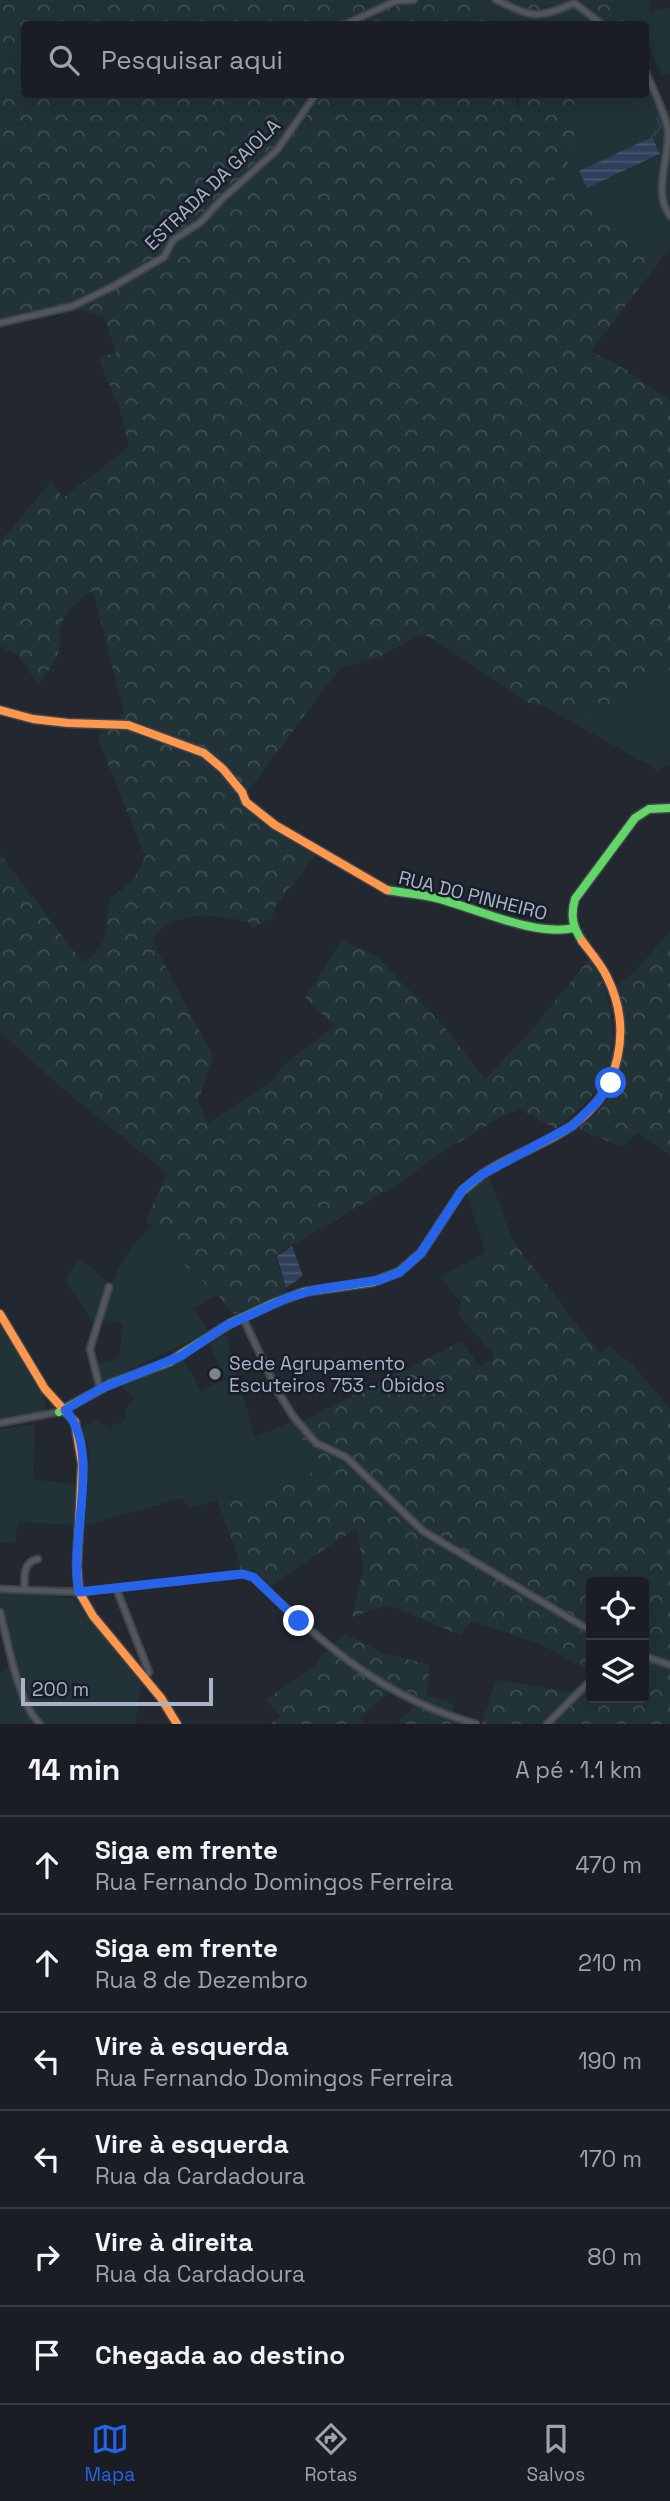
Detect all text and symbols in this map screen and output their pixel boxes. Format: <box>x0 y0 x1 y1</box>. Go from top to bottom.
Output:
search box <box>21 21 649 98</box>
icon: search <box>45 41 83 79</box>
text: Pesquisar aqui <box>101 43 283 77</box>
street label: ESTRADA DA GAIOLA <box>139 113 285 256</box>
street label: RUA DO PINHEIRO <box>396 865 550 926</box>
route start <box>595 1067 626 1098</box>
place label: Sede Agrupamento Escuteiros 753 - Óbidos <box>229 1351 445 1398</box>
marker: Sede Agrupamento Escuteiros 753 - Óbidos <box>207 1366 223 1382</box>
map controls <box>586 1577 649 1703</box>
button: locate <box>586 1577 649 1640</box>
route end <box>283 1605 314 1636</box>
button: layers <box>586 1640 649 1703</box>
scale bar <box>21 1675 214 1707</box>
text: 200 m <box>32 1677 89 1702</box>
text: 14 min <box>28 1750 120 1789</box>
text: A pé · 1.1 km <box>515 1755 642 1785</box>
text: Siga em frente <box>95 1833 278 1867</box>
icon: ahead <box>28 1846 66 1884</box>
text: 470 m <box>575 1850 642 1880</box>
text: Rua Fernando Domingos Ferreira <box>95 1867 453 1897</box>
text: Siga em frente <box>95 1931 278 1965</box>
icon: ahead <box>28 1944 66 1982</box>
text: 210 m <box>578 1948 642 1978</box>
text: Rua 8 de Dezembro <box>95 1965 308 1995</box>
text: Vire à esquerda <box>95 2029 289 2063</box>
icon: left <box>28 2042 66 2080</box>
text: 190 m <box>578 2046 642 2076</box>
text: Rua Fernando Domingos Ferreira <box>95 2063 453 2093</box>
text: Vire à esquerda <box>95 2127 289 2161</box>
icon: left <box>28 2140 66 2178</box>
text: 170 m <box>579 2144 642 2174</box>
text: Rua da Cardadoura <box>95 2161 305 2191</box>
text: Vire à direita <box>95 2225 253 2259</box>
icon: right <box>28 2238 66 2276</box>
text: 80 m <box>587 2242 642 2272</box>
text: Rua da Cardadoura <box>95 2259 305 2289</box>
icon: arrive <box>28 2336 66 2374</box>
text: Chegada ao destino <box>95 2338 345 2372</box>
tab: Mapa <box>85 2420 135 2487</box>
tab: Rotas <box>304 2420 357 2487</box>
tab: Salvos <box>527 2420 585 2487</box>

